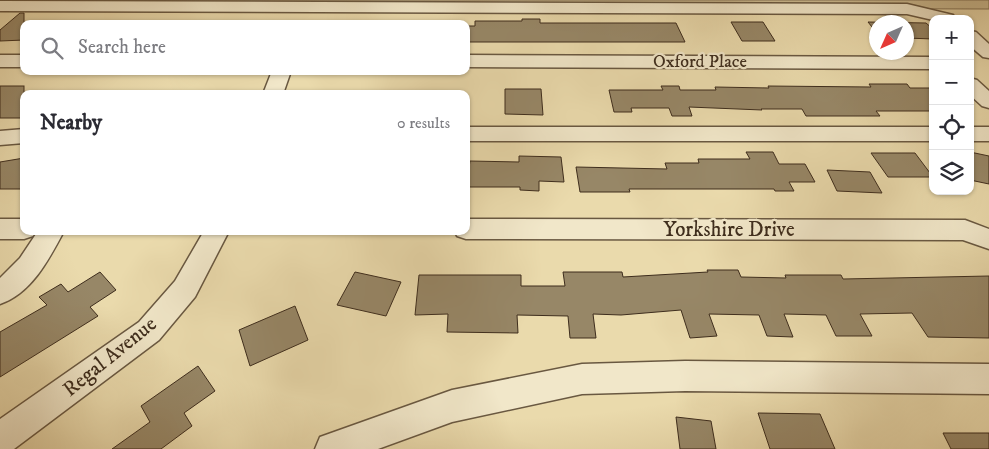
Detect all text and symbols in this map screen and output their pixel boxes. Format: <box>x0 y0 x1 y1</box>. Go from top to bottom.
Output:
north arrow <box>869 15 914 60</box>
map controls <box>929 15 974 195</box>
button: + <box>929 15 974 60</box>
search box <box>20 20 470 75</box>
icon: search <box>38 34 66 62</box>
text: Search here <box>78 36 166 59</box>
street label: Oxford Place <box>653 51 747 73</box>
button: − <box>929 60 974 105</box>
button: locate <box>929 105 974 150</box>
text: Nearby <box>40 110 102 136</box>
text: 0 results <box>397 113 450 133</box>
button: layers <box>929 150 974 195</box>
street label: Yorkshire Drive <box>663 217 795 243</box>
street label: Regal Avenue <box>58 311 162 403</box>

